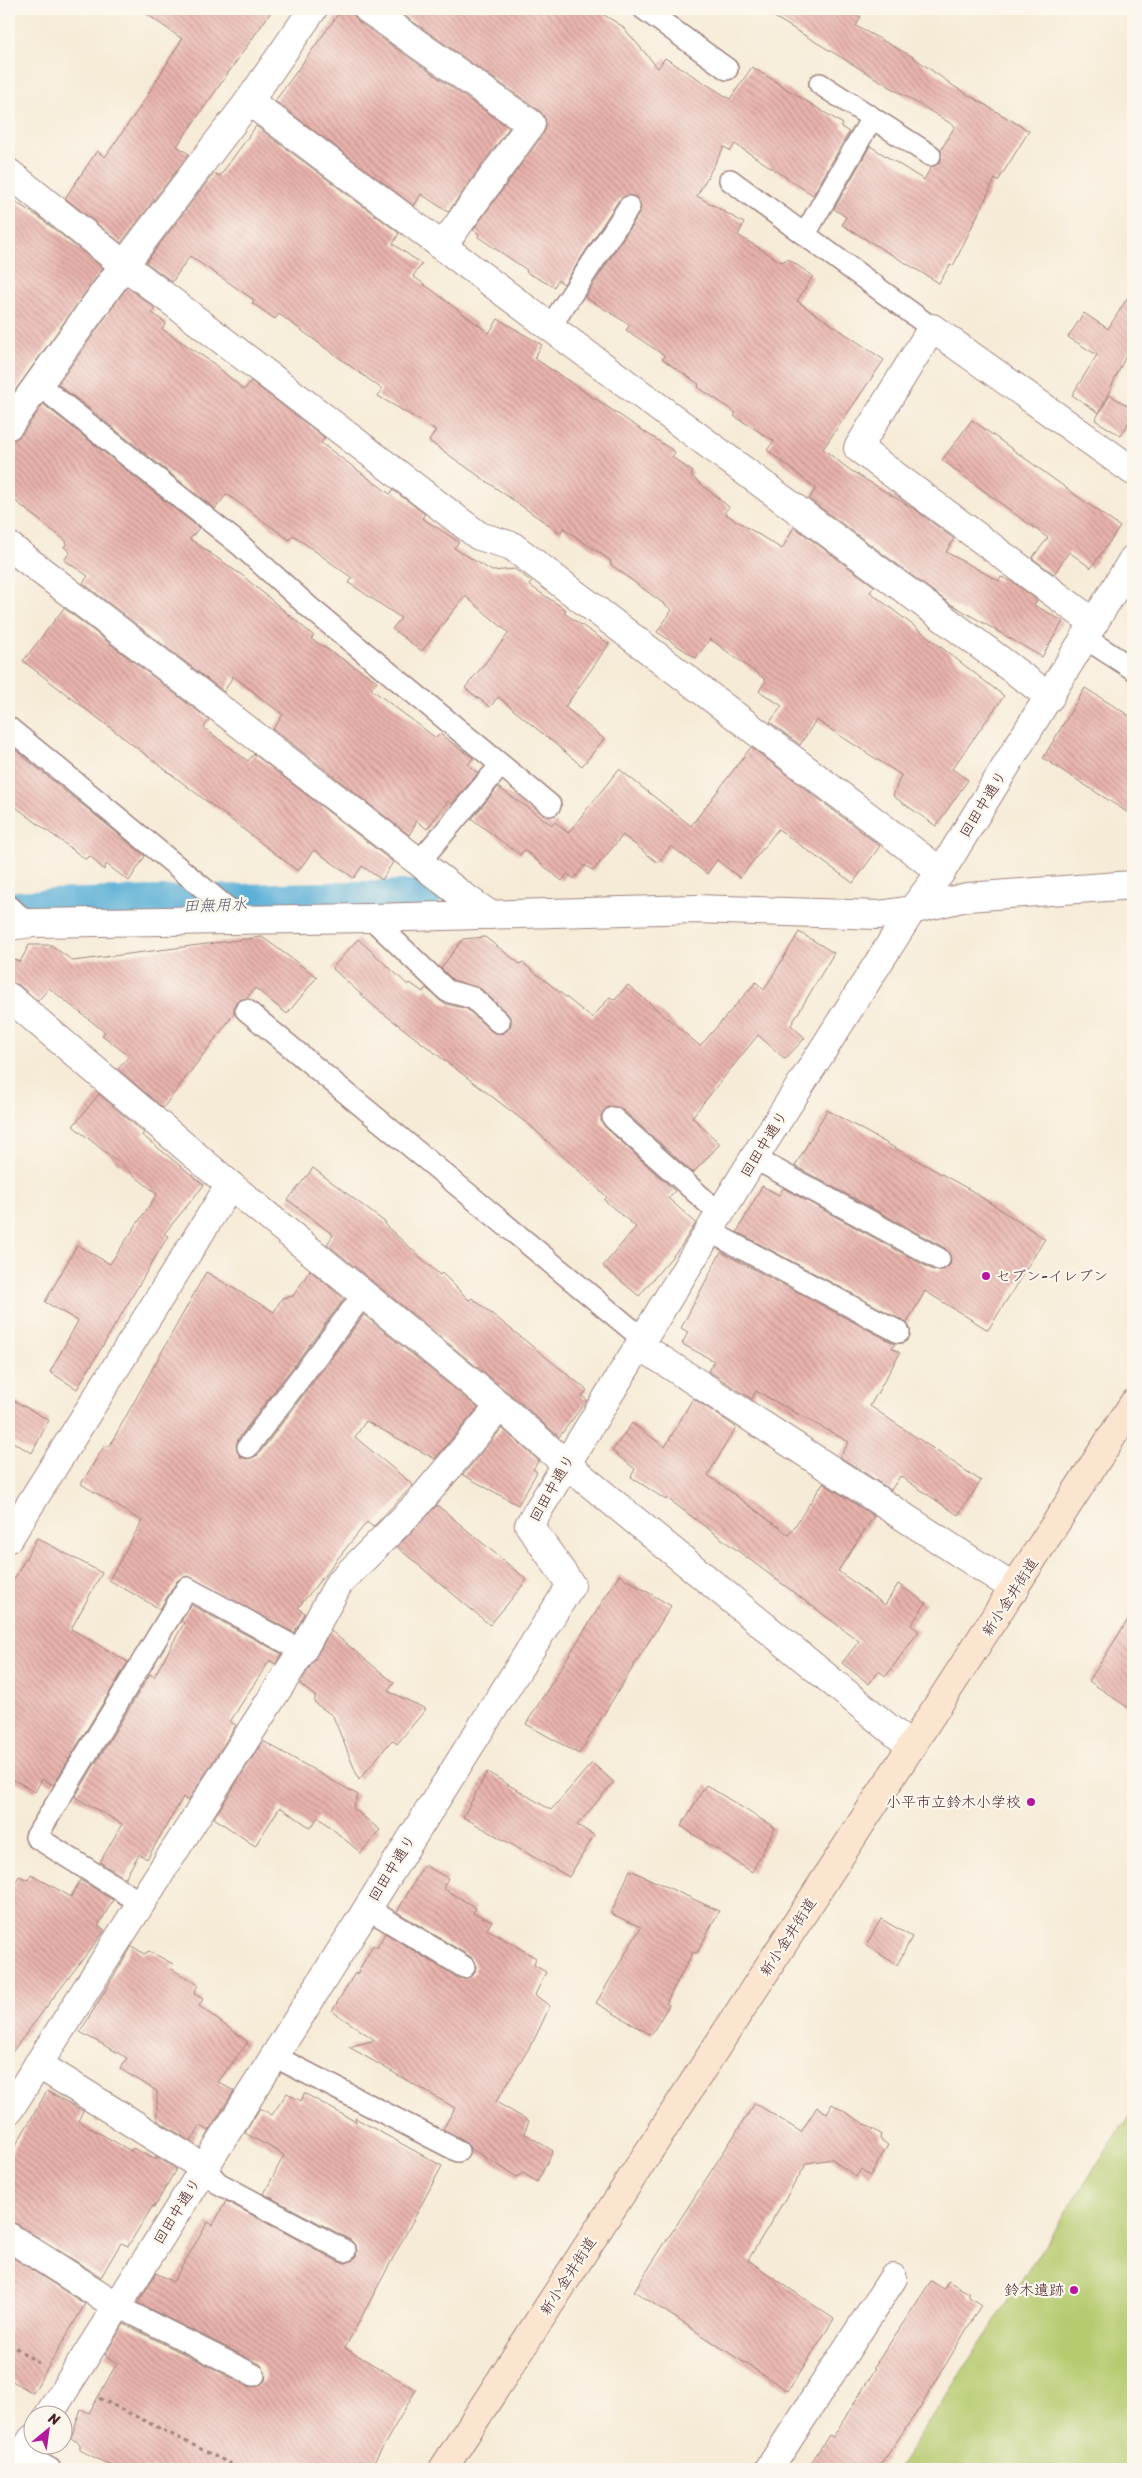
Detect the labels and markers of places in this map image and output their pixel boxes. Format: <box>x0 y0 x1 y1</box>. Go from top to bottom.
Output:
place label: セブン-イレブン <box>996 1263 1108 1289</box>
marker: セブン-イレブン <box>980 1270 992 1282</box>
place label: 小平市立鈴木小学校 <box>886 1789 1021 1815</box>
marker: 小平市立鈴木小学校 <box>1025 1796 1037 1808</box>
place label: 鈴木遺跡 <box>1004 2277 1064 2303</box>
marker: 鈴木遺跡 <box>1068 2284 1080 2296</box>

